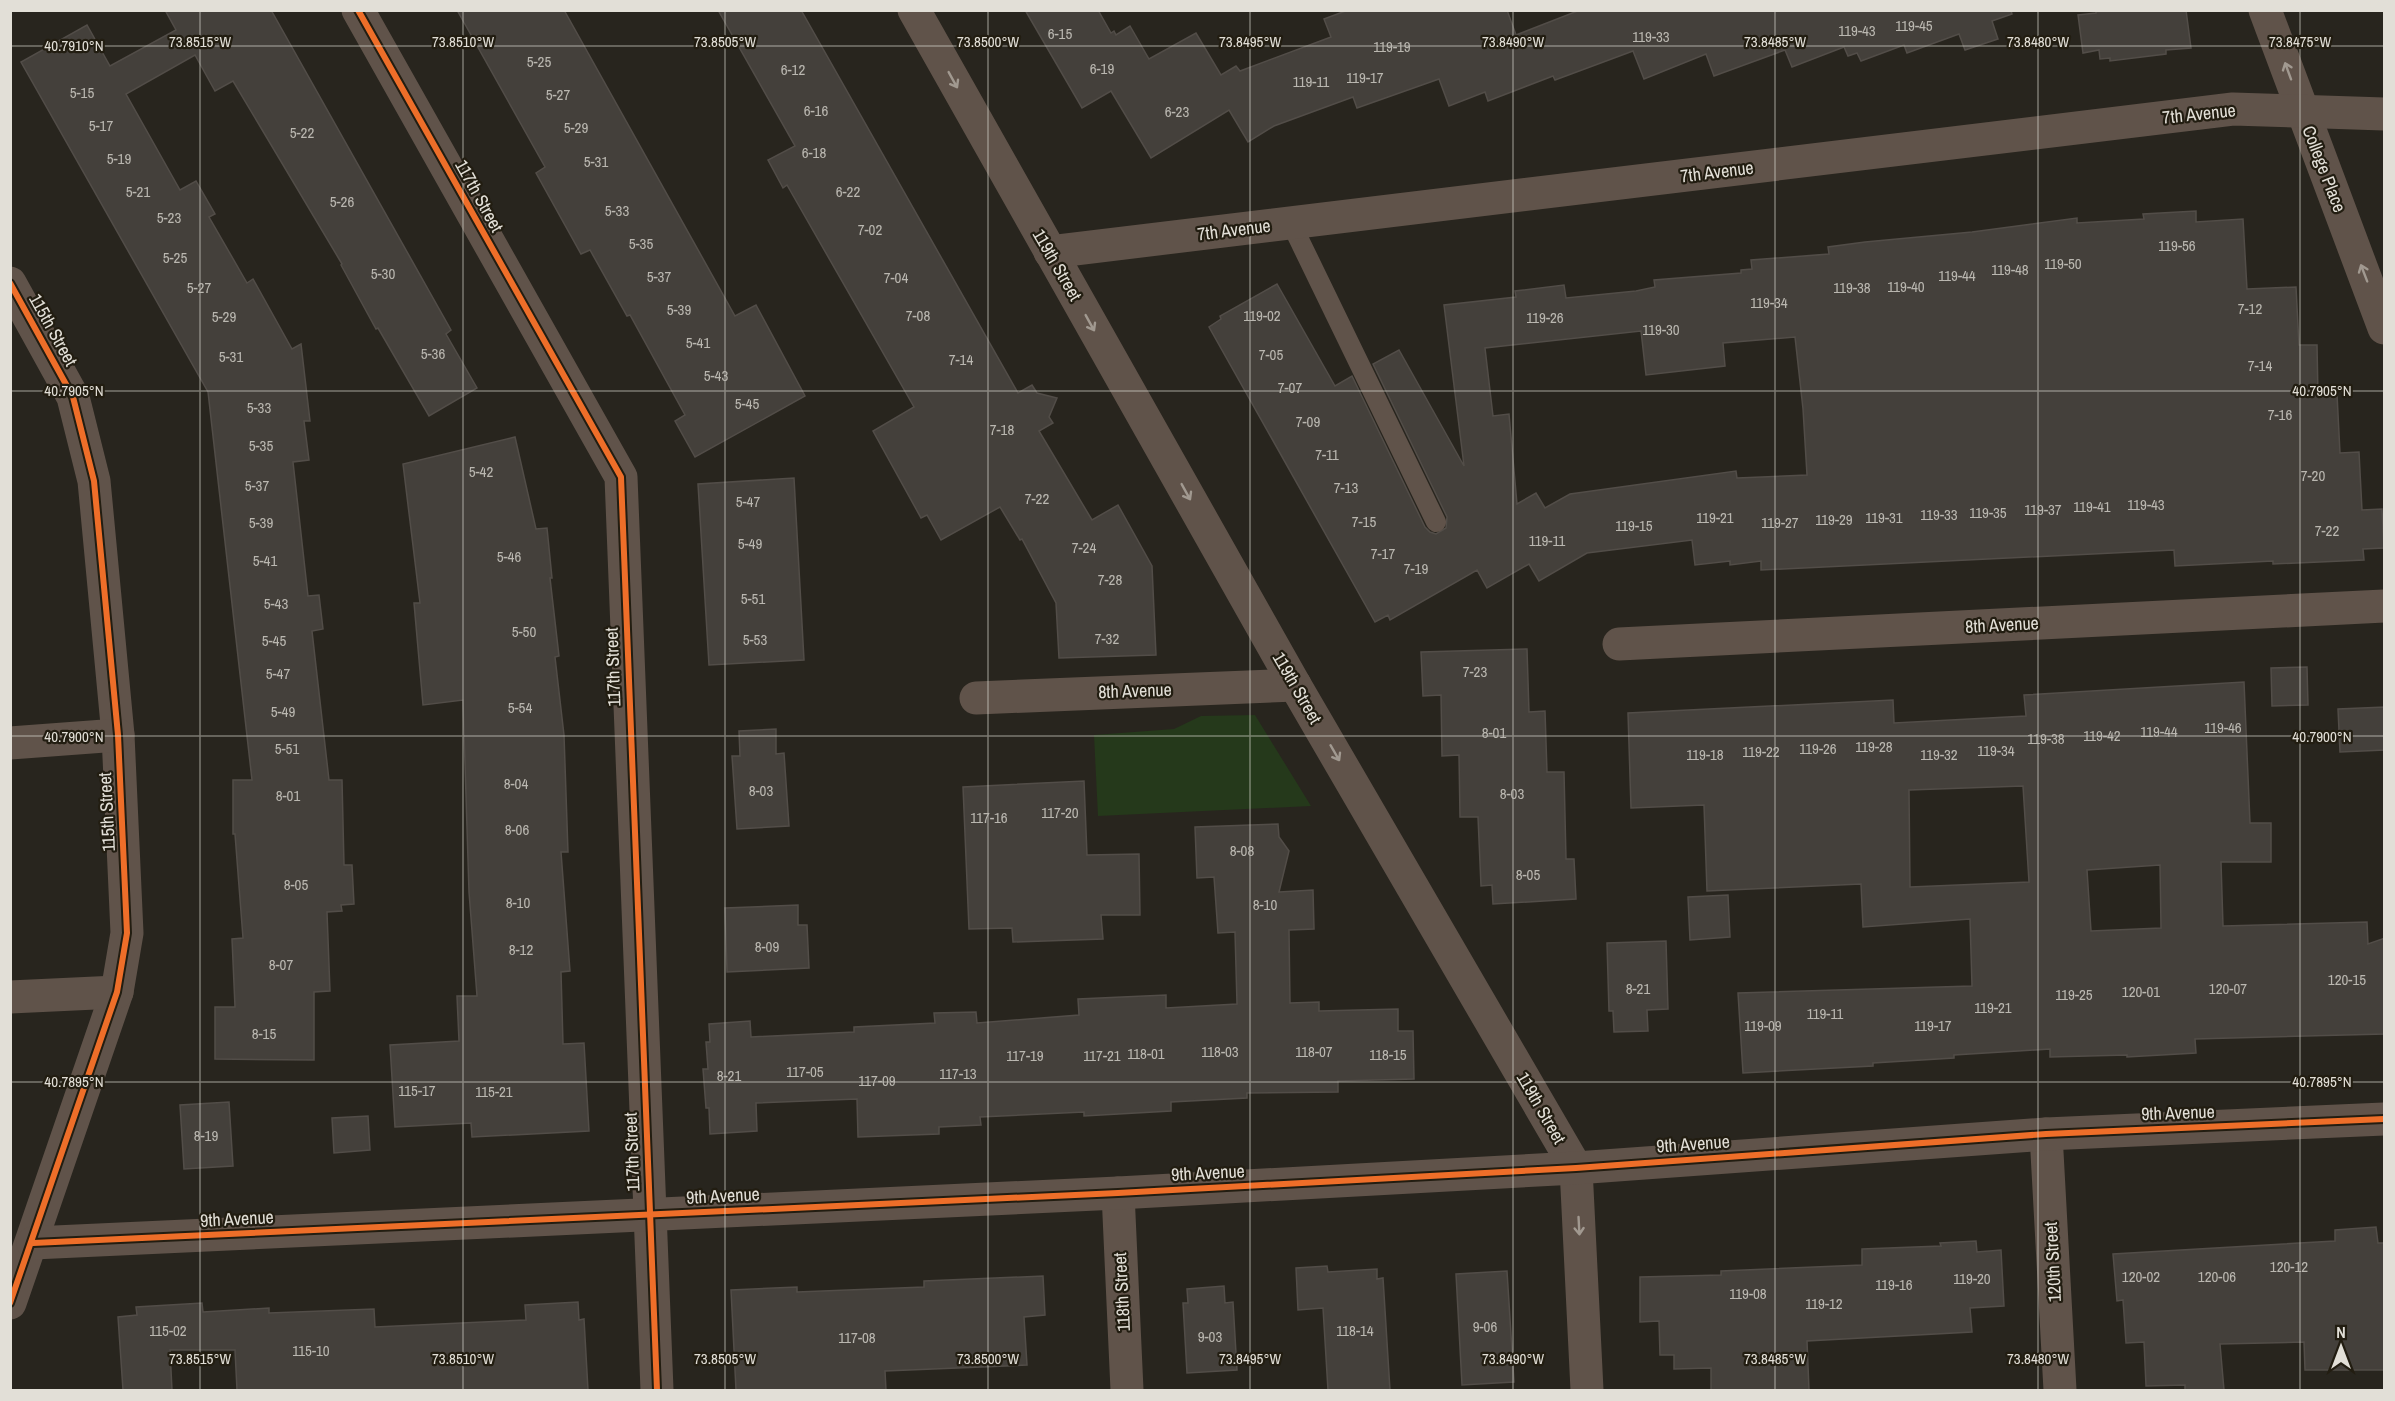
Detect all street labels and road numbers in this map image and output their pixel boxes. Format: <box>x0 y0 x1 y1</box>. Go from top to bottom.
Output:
street label: 7th Avenue <box>2161 97 2237 130</box>
street label: College Place <box>2296 122 2352 216</box>
street label: 117th Street <box>449 155 510 237</box>
street label: 7th Avenue <box>1679 155 1755 188</box>
street label: 7th Avenue <box>1196 213 1272 246</box>
street label: 119th Street <box>1027 224 1088 305</box>
street label: 115th Street <box>23 289 84 371</box>
street label: 8th Avenue <box>1965 610 2039 639</box>
street label: 117th Street <box>599 627 626 707</box>
street label: 119th Street <box>1267 647 1328 728</box>
street label: 8th Avenue <box>1098 677 1172 704</box>
street label: 115th Street <box>92 772 121 852</box>
street label: 119th Street <box>1511 1067 1572 1148</box>
street label: 9th Avenue <box>2141 1099 2215 1126</box>
street label: 117th Street <box>618 1112 645 1192</box>
street label: 9th Avenue <box>1655 1128 1731 1159</box>
street label: 9th Avenue <box>1171 1158 1245 1187</box>
street label: 9th Avenue <box>686 1181 760 1210</box>
street label: 9th Avenue <box>200 1204 274 1233</box>
street label: 120th Street <box>2038 1221 2067 1303</box>
street label: 118th Street <box>1107 1252 1136 1332</box>

